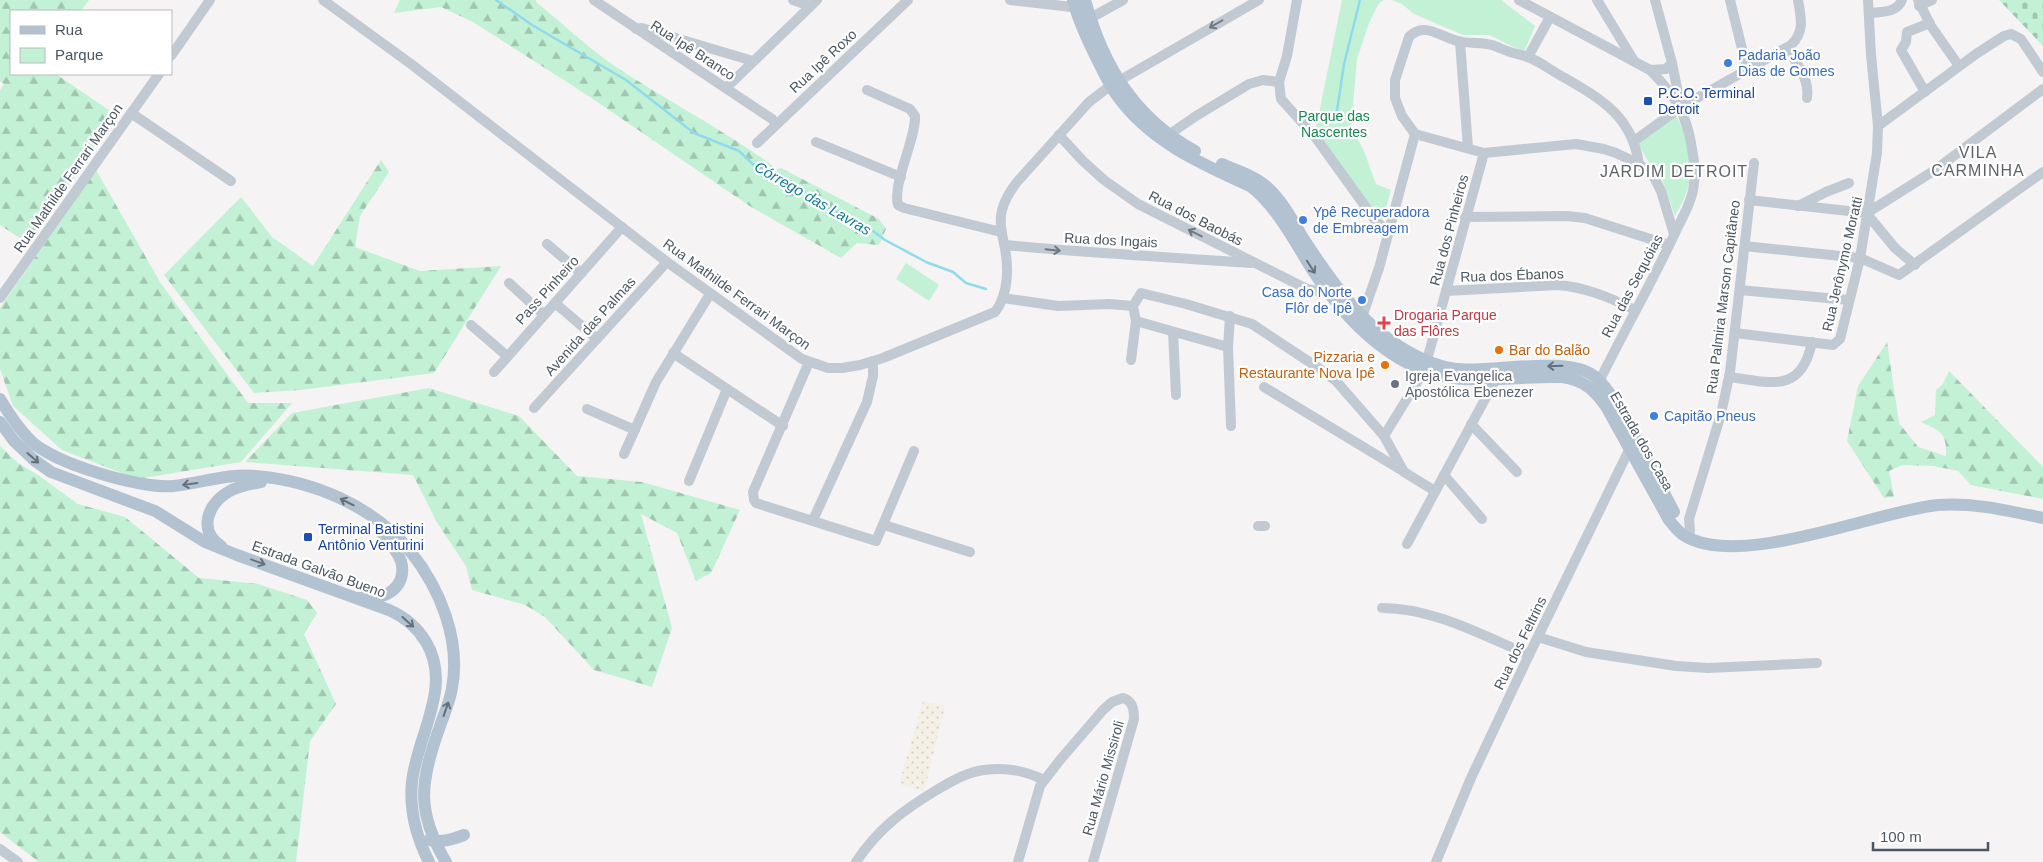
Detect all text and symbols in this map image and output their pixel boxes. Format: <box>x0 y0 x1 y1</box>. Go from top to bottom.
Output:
legend <box>10 10 172 75</box>
street label: Rua Ipê Branco <box>648 17 738 83</box>
one-way arrow <box>1210 20 1224 30</box>
text: Rua <box>55 21 83 38</box>
street label: Rua Ipê Roxo <box>786 26 860 96</box>
text: Parque <box>55 46 103 63</box>
place label: Padaria João Dias de Gomes <box>1738 47 1834 79</box>
marker: Padaria João Dias de Gomes <box>1722 57 1734 69</box>
place label: P.C.O. Terminal Detroit <box>1658 85 1755 117</box>
marker: P.C.O. Terminal Detroit <box>1642 95 1654 107</box>
street label: Rua Mathilde Ferrari Marçon <box>10 100 126 256</box>
park label: Parque das Nascentes <box>1298 108 1370 140</box>
district label: VILA CARMINHA <box>1931 144 2025 179</box>
water label: Córrego das Lavras <box>752 158 875 239</box>
district label: JARDIM DETROIT <box>1600 163 1748 180</box>
street label: Rua dos Pinheiros <box>1426 173 1472 287</box>
street label: Rua dos Baobás <box>1146 187 1246 249</box>
street label: Rua Jerônymo Moratti <box>1819 195 1865 333</box>
street label: Rua Palmira Marson Capitâneo <box>1703 199 1743 395</box>
place label: Ypê Recuperadora de Embreagem <box>1313 204 1430 236</box>
marker: Ypê Recuperadora de Embreagem <box>1297 214 1309 226</box>
one-way arrow <box>1188 228 1203 238</box>
street label: Rua dos Ingais <box>1064 230 1158 250</box>
street label: Rua das Sequóias <box>1598 232 1666 340</box>
street label: Rua Mathilde Ferrari Marçon <box>660 235 814 353</box>
one-way arrow <box>1045 245 1061 255</box>
street label: Pass Pinheiro <box>512 252 582 327</box>
one-way arrow <box>1306 259 1316 273</box>
street label: Rua dos Ébanos <box>1460 265 1564 285</box>
street label: Avenida das Palmas <box>541 273 639 379</box>
place label: Casa do Norte Flôr de Ipê <box>1262 284 1352 316</box>
marker: Casa do Norte Flôr de Ipê <box>1356 294 1368 306</box>
place label: Drogaria Parque das Flôres <box>1394 307 1497 339</box>
marker: Drogaria Parque das Flôres <box>1378 317 1390 329</box>
place label: Bar do Balão <box>1509 342 1590 358</box>
marker: Bar do Balão <box>1493 344 1505 356</box>
place label: Pizzaria e Restaurante Nova Ipê <box>1239 349 1375 381</box>
marker: Pizzaria e Restaurante Nova Ipê <box>1379 359 1391 371</box>
one-way arrow <box>1547 361 1564 371</box>
place label: Igreja Evangelica Apostólica Ebenezer <box>1405 368 1534 400</box>
marker: Igreja Evangelica Apostólica Ebenezer <box>1389 378 1401 390</box>
street label: Estrada dos Casa <box>1607 389 1677 493</box>
place label: Capitão Pneus <box>1664 408 1756 424</box>
marker: Capitão Pneus <box>1648 410 1660 422</box>
one-way arrow <box>26 453 39 464</box>
one-way arrow <box>182 479 198 489</box>
one-way arrow <box>340 497 355 506</box>
place label: Terminal Batistini Antônio Venturini <box>318 521 424 553</box>
marker: Terminal Batistini Antônio Venturini <box>302 531 314 543</box>
street label: Estrada Galvão Bueno <box>250 537 388 601</box>
one-way arrow <box>249 558 265 568</box>
street label: Rua dos Feltrins <box>1490 594 1550 692</box>
one-way arrow <box>402 616 414 628</box>
one-way arrow <box>442 702 451 717</box>
street label: Rua Mário Missiroli <box>1079 719 1127 837</box>
scale bar <box>1873 820 1988 852</box>
text: 100 m <box>1880 828 1922 845</box>

